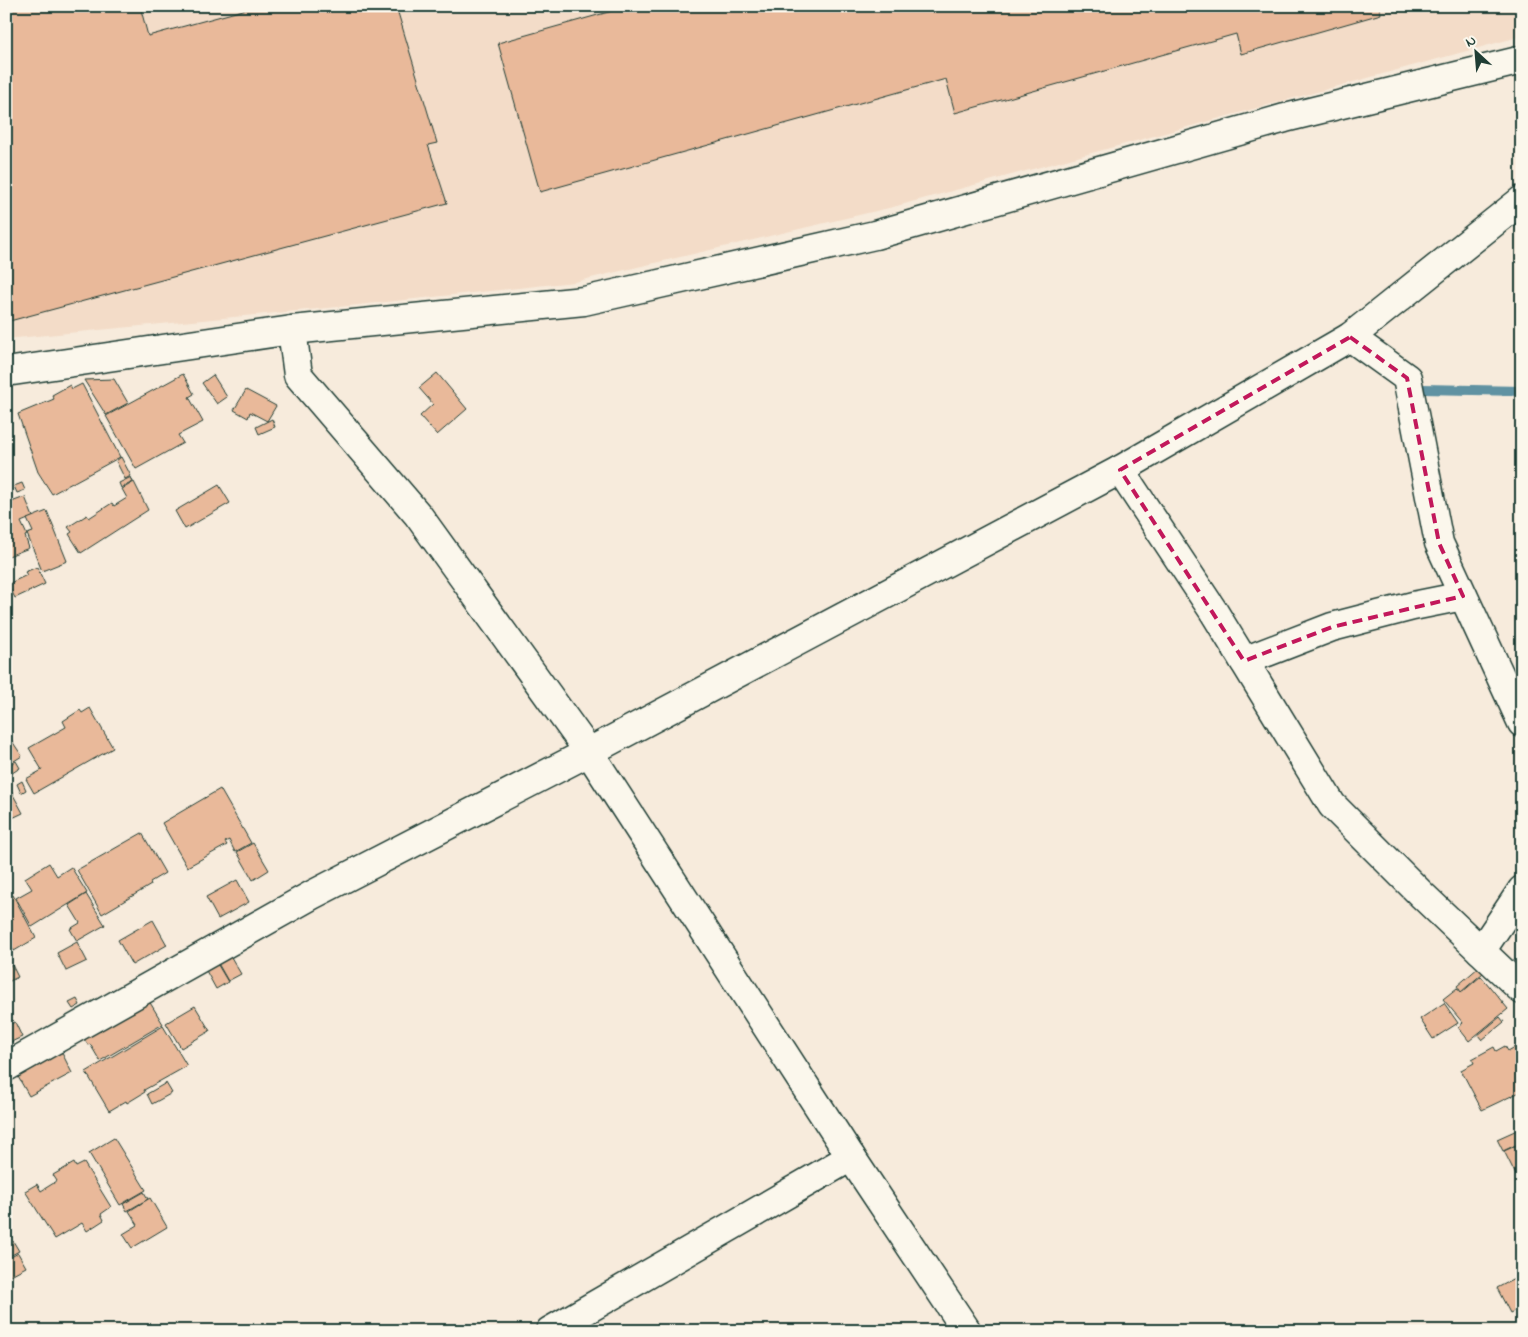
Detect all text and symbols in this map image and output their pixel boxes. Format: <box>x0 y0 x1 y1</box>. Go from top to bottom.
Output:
north arrow <box>1450 28 1500 78</box>
text: N <box>1462 30 1480 53</box>

